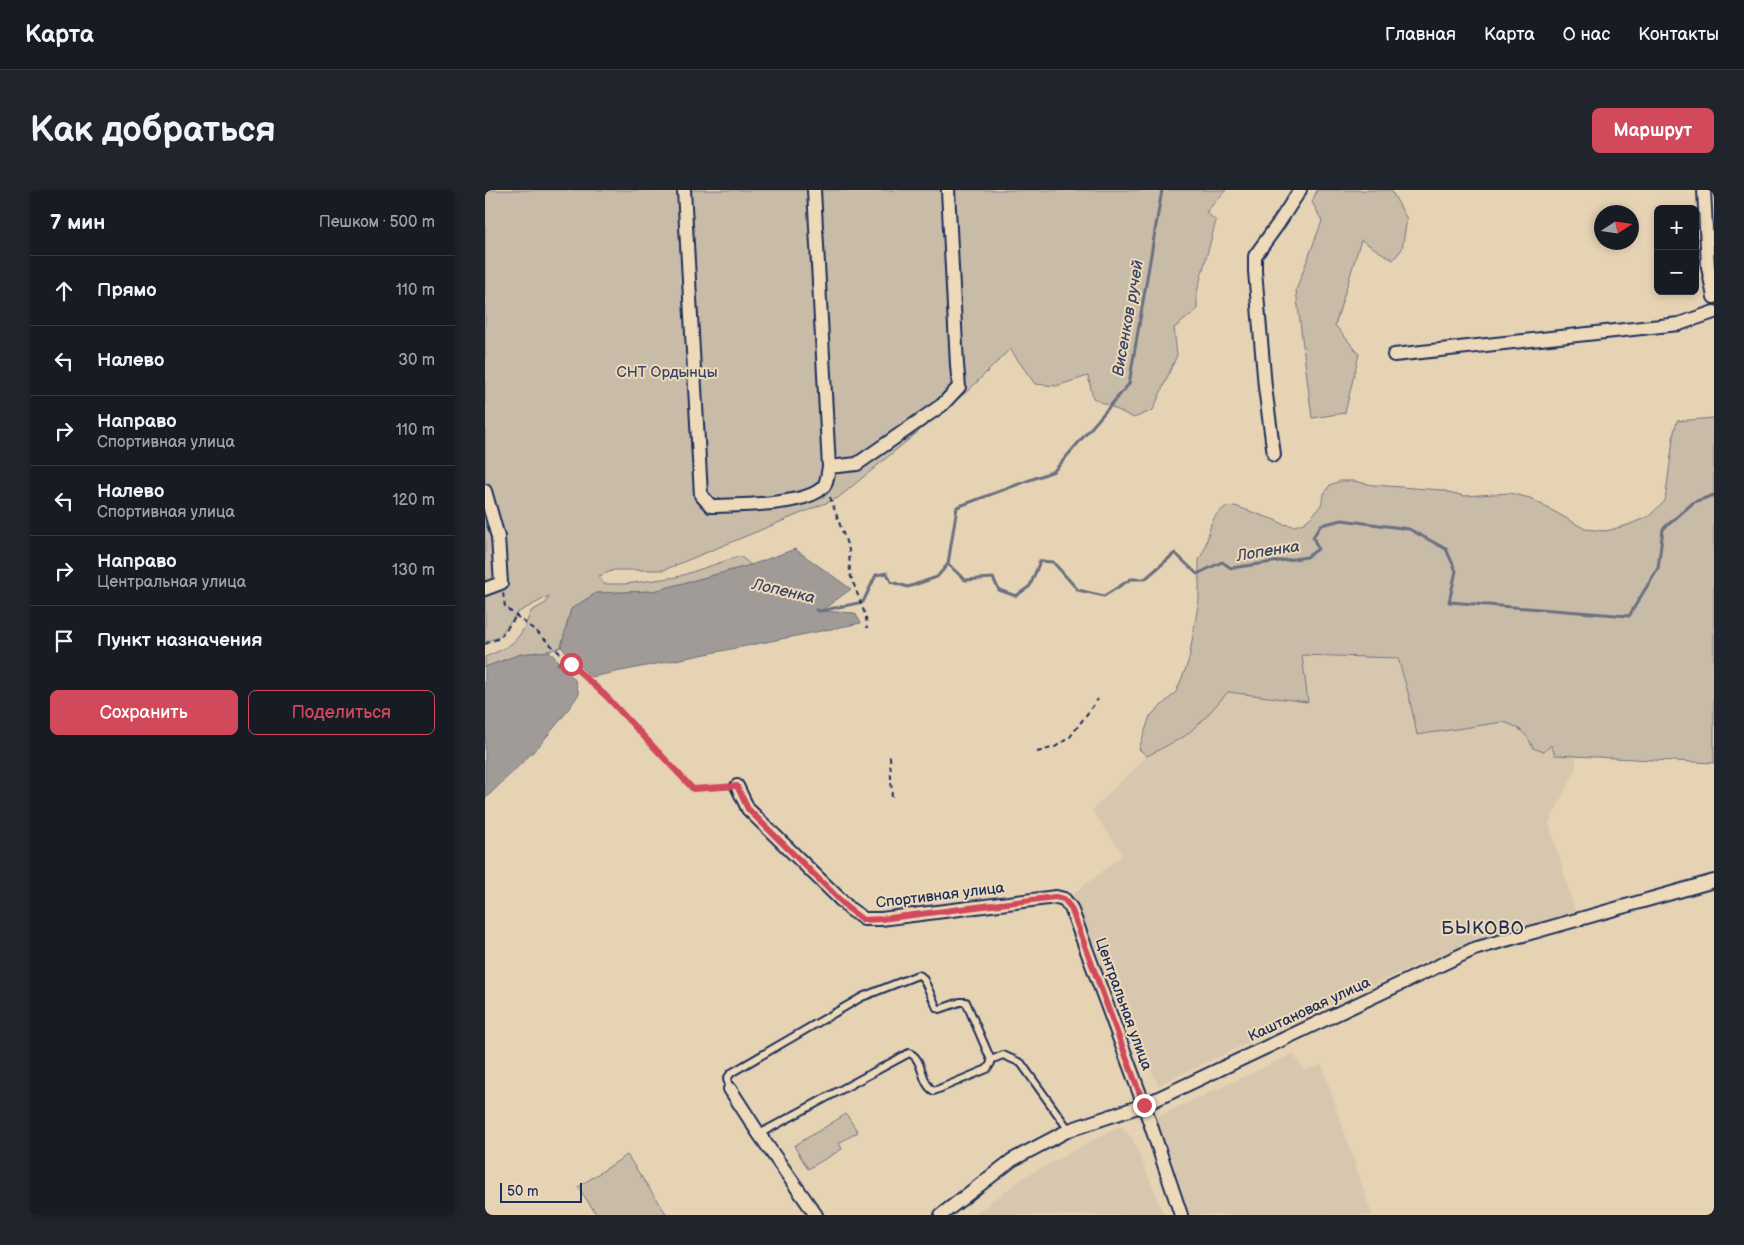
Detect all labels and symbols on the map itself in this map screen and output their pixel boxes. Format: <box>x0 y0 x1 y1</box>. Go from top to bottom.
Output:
north arrow <box>1594 205 1639 250</box>
water label: Висенков ручей <box>1109 259 1148 378</box>
park label: СНТ Ордынцы <box>617 363 717 382</box>
water label: Лопенка <box>1234 537 1301 566</box>
water label: Лопенка <box>749 575 817 608</box>
route start <box>560 653 583 676</box>
street label: Спортивная улица <box>875 878 1005 913</box>
district label: БЫКОВО <box>1441 918 1525 939</box>
street label: Центральная улица <box>1091 935 1156 1073</box>
street label: Каштановая улица <box>1245 973 1373 1046</box>
route end <box>1133 1094 1156 1117</box>
scale bar <box>500 1180 583 1203</box>

